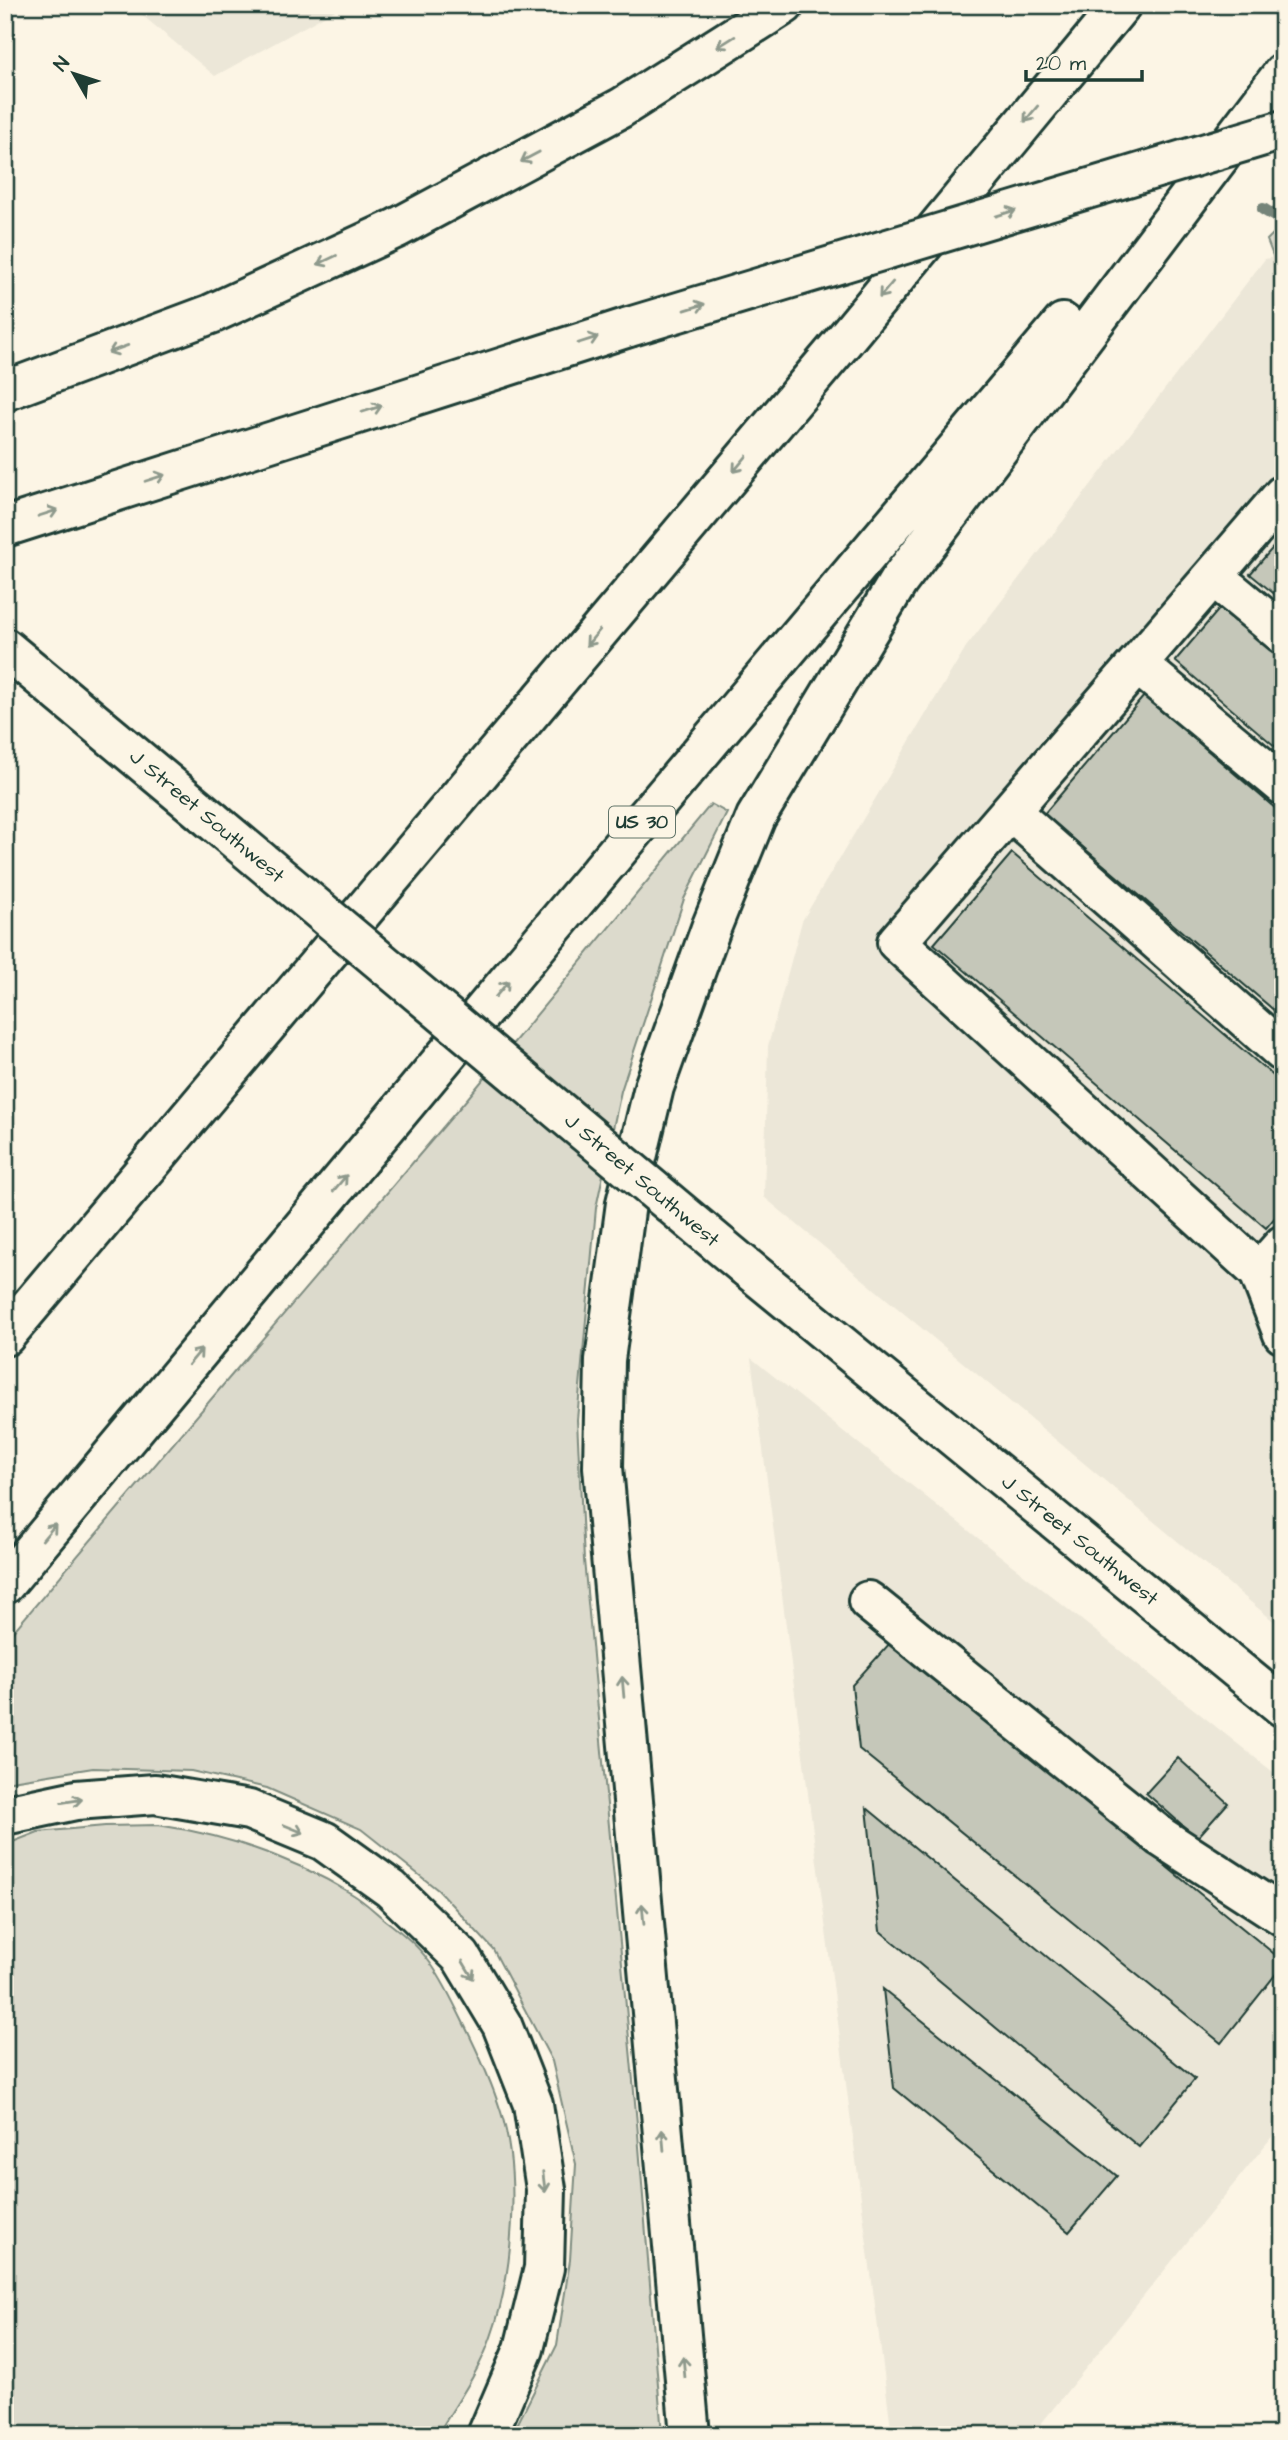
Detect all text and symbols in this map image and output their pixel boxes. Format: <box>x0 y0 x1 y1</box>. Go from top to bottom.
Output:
one-way arrow <box>717 34 736 49</box>
north arrow <box>38 38 108 108</box>
scale bar <box>1026 38 1141 82</box>
text: 20 m <box>1036 49 1087 78</box>
text: N <box>48 51 76 77</box>
one-way arrow <box>1023 105 1039 123</box>
one-way arrow <box>520 151 541 164</box>
one-way arrow <box>995 206 1017 219</box>
one-way arrow <box>317 254 338 267</box>
one-way arrow <box>878 280 894 298</box>
one-way arrow <box>683 300 705 313</box>
one-way arrow <box>577 333 599 345</box>
one-way arrow <box>107 343 129 356</box>
one-way arrow <box>360 402 382 414</box>
one-way arrow <box>732 455 748 473</box>
one-way arrow <box>144 471 166 484</box>
one-way arrow <box>36 506 58 518</box>
one-way arrow <box>585 629 601 647</box>
street label: J Street Southwest <box>123 742 291 890</box>
road number: US 30 <box>609 806 675 838</box>
one-way arrow <box>494 980 510 998</box>
street label: J Street Southwest <box>558 1106 726 1254</box>
one-way arrow <box>333 1174 348 1192</box>
one-way arrow <box>187 1349 203 1367</box>
street label: J Street Southwest <box>995 1467 1165 1613</box>
one-way arrow <box>41 1523 57 1541</box>
one-way arrow <box>616 1676 629 1699</box>
one-way arrow <box>60 1794 83 1807</box>
one-way arrow <box>283 1823 304 1836</box>
one-way arrow <box>636 1903 649 1925</box>
one-way arrow <box>462 1960 476 1980</box>
one-way arrow <box>656 2129 669 2152</box>
one-way arrow <box>538 2170 551 2193</box>
one-way arrow <box>677 2356 690 2379</box>

